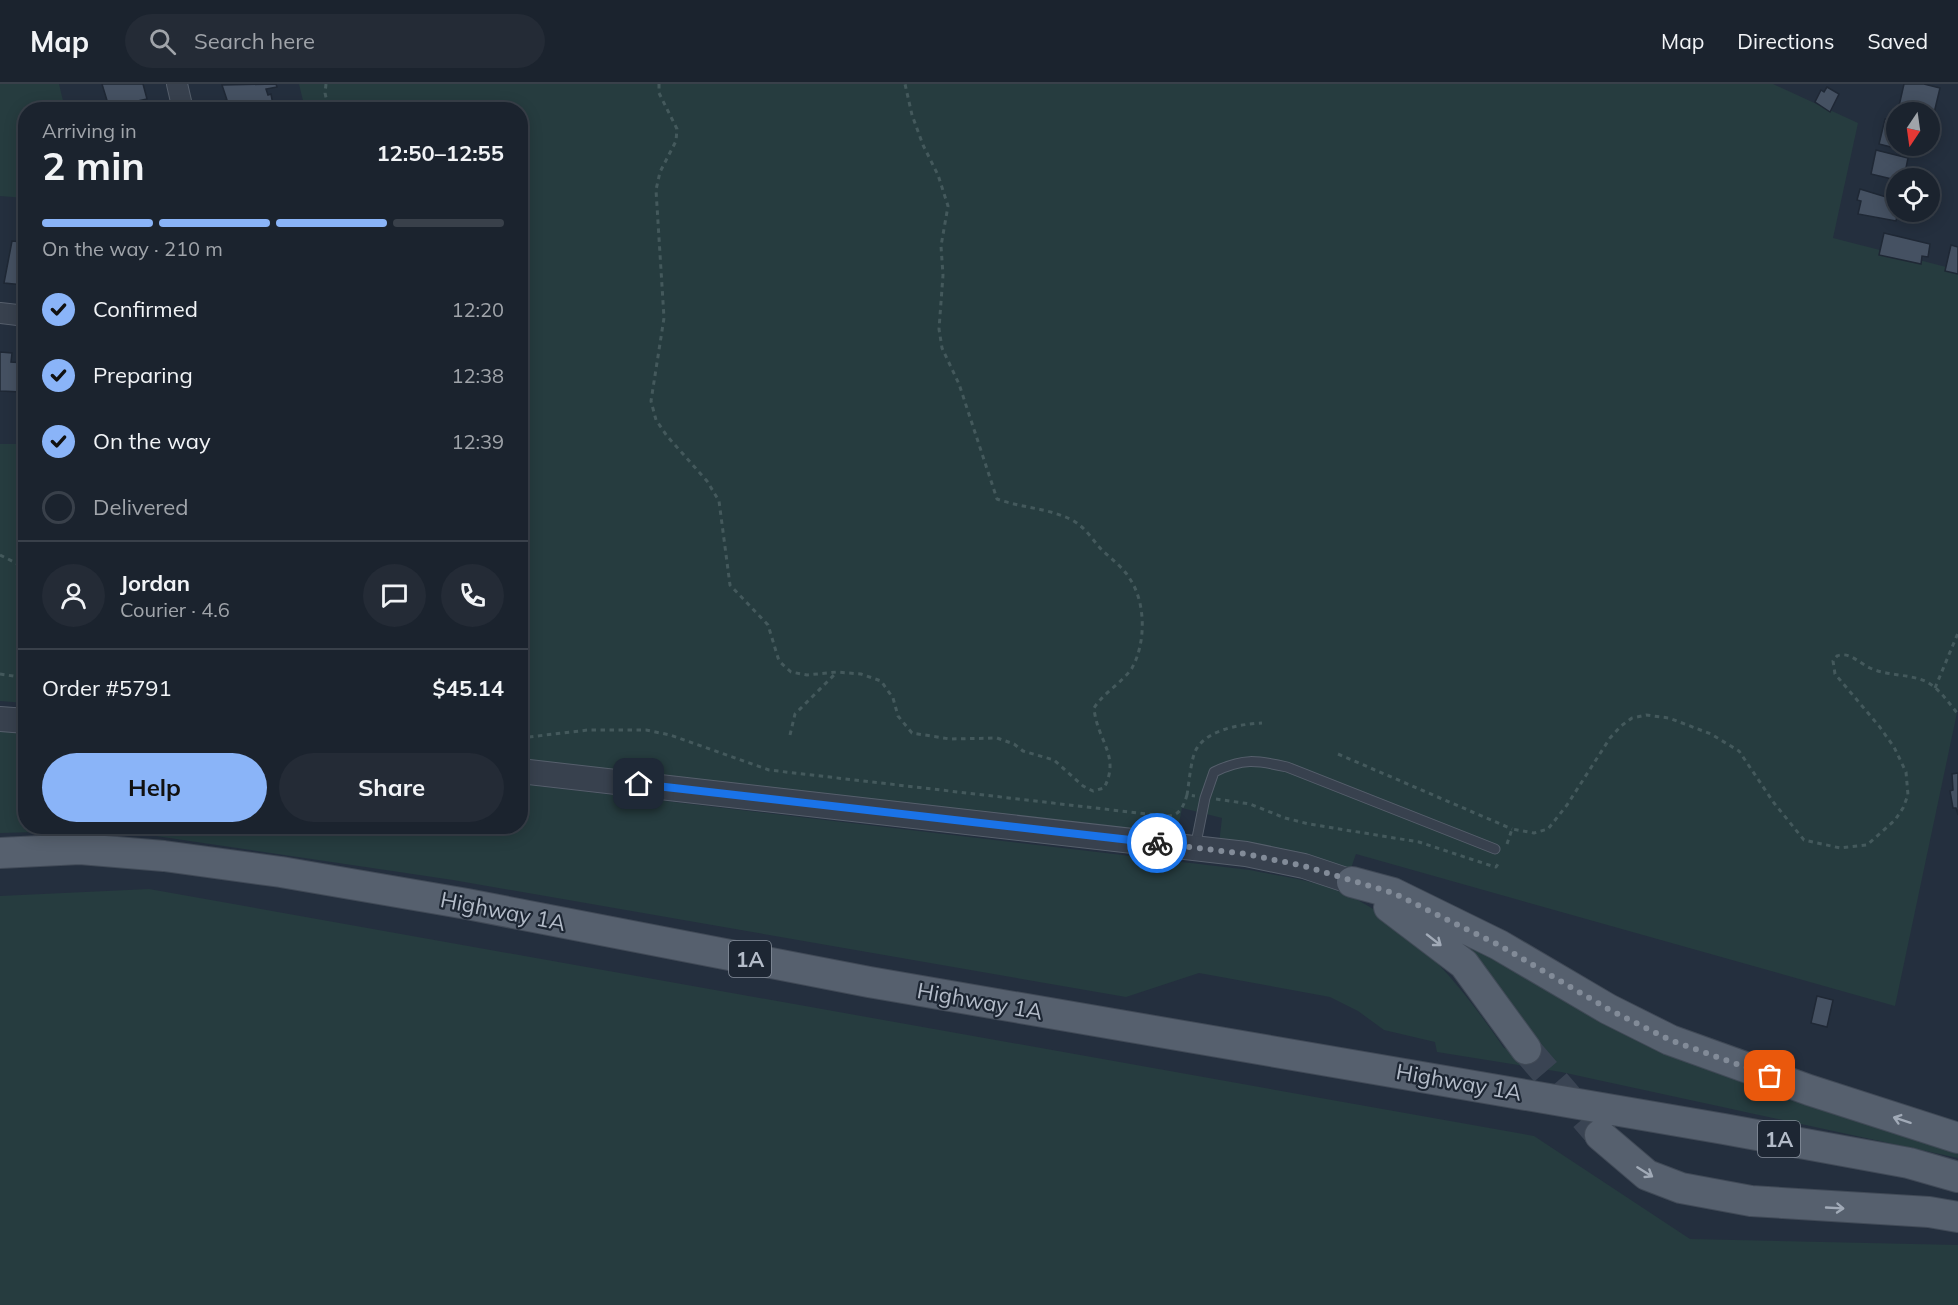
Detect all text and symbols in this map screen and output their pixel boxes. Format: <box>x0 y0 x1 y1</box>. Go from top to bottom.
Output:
search box <box>125 14 545 68</box>
text: Map <box>30 24 89 59</box>
icon: search <box>146 25 179 58</box>
text: Search here <box>194 27 315 55</box>
text: Map <box>1661 28 1704 54</box>
text: Directions <box>1737 28 1834 54</box>
text: Saved <box>1867 28 1928 54</box>
north arrow <box>1886 102 1940 156</box>
map controls <box>1886 102 1940 222</box>
text: Arriving in <box>42 118 137 143</box>
text: 12:50–12:55 <box>376 139 504 167</box>
text: 2 min <box>42 141 145 190</box>
button: locate <box>1886 168 1940 222</box>
text: On the way · 210 m <box>42 236 223 261</box>
icon: check <box>42 293 75 326</box>
text: Confirmed <box>93 295 198 323</box>
text: 12:20 <box>451 297 504 322</box>
icon: check <box>42 359 75 392</box>
text: Preparing <box>93 361 193 389</box>
text: 12:38 <box>451 363 504 388</box>
icon: check <box>42 425 75 458</box>
text: On the way <box>93 427 211 455</box>
text: 12:39 <box>451 429 504 454</box>
text: Delivered <box>93 493 188 521</box>
button: person <box>42 564 105 627</box>
button: chat <box>363 564 426 627</box>
button: phone <box>441 564 504 627</box>
text: Jordan <box>120 569 190 597</box>
text: Courier · 4.6 <box>120 597 230 622</box>
text: Order #5791 <box>42 674 172 702</box>
text: $45.14 <box>433 674 504 702</box>
button: Help <box>42 753 267 822</box>
button: Share <box>279 753 504 822</box>
pin <box>613 758 664 809</box>
icon: home <box>622 767 655 800</box>
courier <box>1127 813 1187 873</box>
icon: bike <box>1141 827 1174 860</box>
street label: Highway 1A <box>438 885 568 937</box>
one-way arrow <box>1426 933 1442 946</box>
road number: 1A <box>729 941 771 977</box>
street label: Highway 1A <box>915 976 1045 1026</box>
pin <box>1744 1050 1795 1101</box>
street label: Highway 1A <box>1394 1057 1524 1107</box>
icon: bag <box>1753 1059 1786 1092</box>
one-way arrow <box>1893 1114 1912 1125</box>
road number: 1A <box>1758 1121 1800 1157</box>
one-way arrow <box>1636 1166 1653 1178</box>
one-way arrow <box>1824 1202 1844 1213</box>

